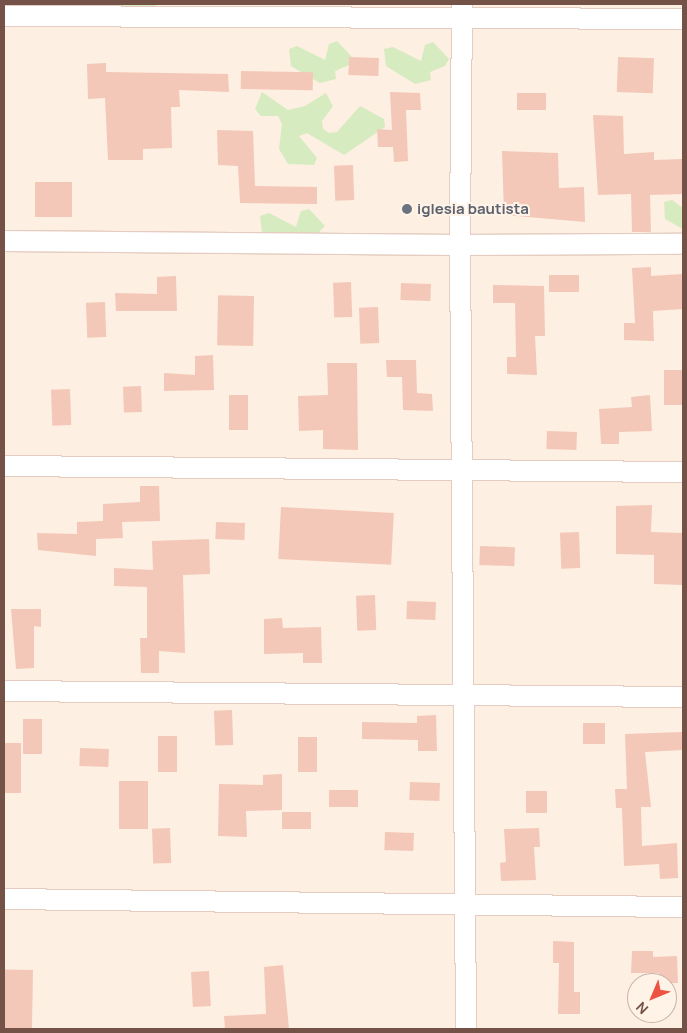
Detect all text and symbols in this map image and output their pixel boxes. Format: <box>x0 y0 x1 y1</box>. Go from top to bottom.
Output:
place label: iglesia bautista <box>417 200 529 218</box>
marker: iglesia bautista <box>401 203 413 215</box>
north arrow <box>627 973 677 1023</box>
text: N <box>631 998 652 1019</box>

